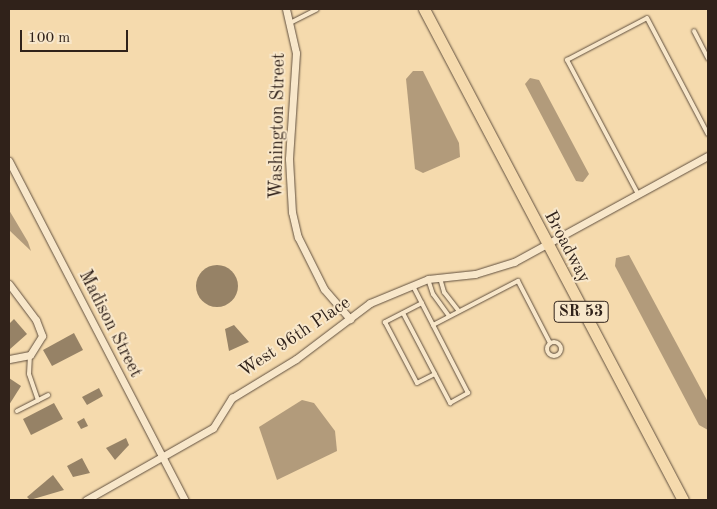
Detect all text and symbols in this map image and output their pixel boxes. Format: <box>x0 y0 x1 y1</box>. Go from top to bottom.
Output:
scale bar <box>22 20 130 52</box>
text: 100 m <box>28 31 70 46</box>
street label: Washington Street <box>266 53 290 199</box>
street label: Broadway <box>539 207 595 287</box>
street label: Madison Street <box>74 267 146 381</box>
street label: West 96th Place <box>235 292 355 382</box>
road number: SR 53 <box>554 298 608 326</box>

